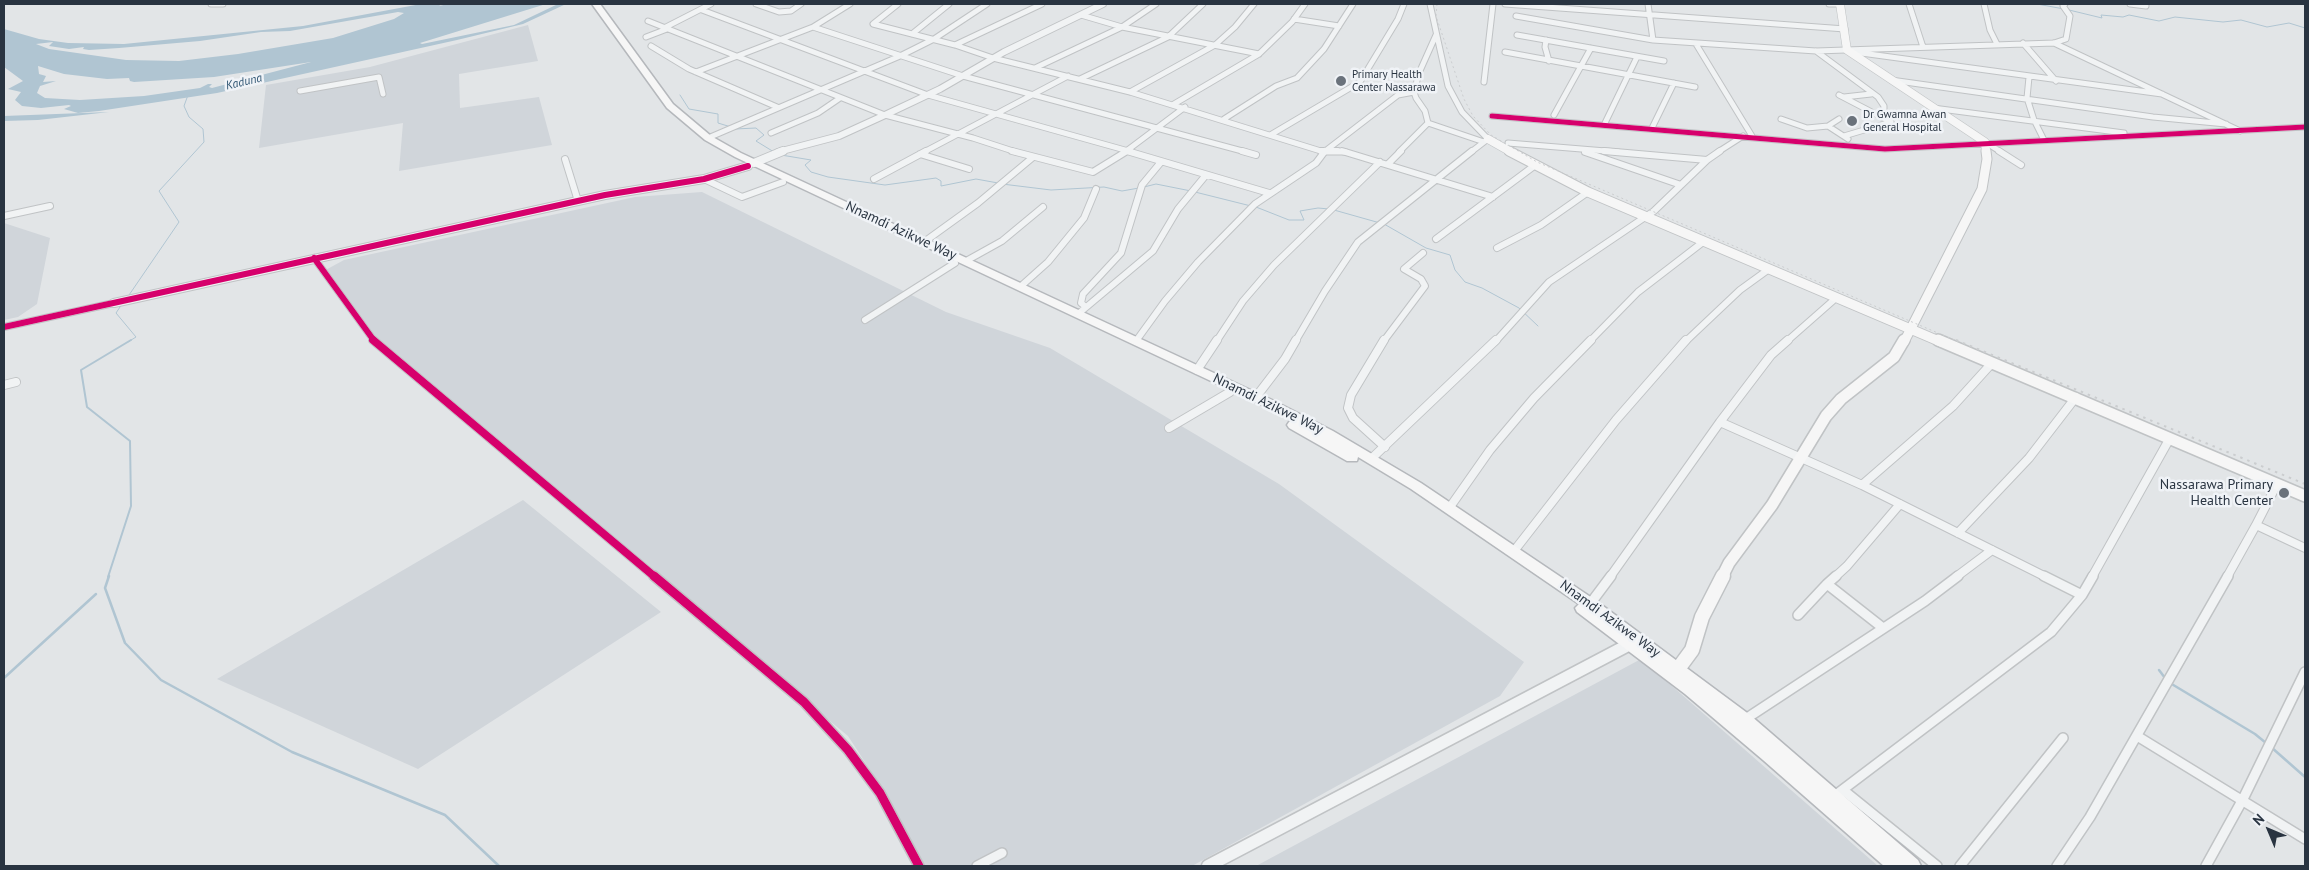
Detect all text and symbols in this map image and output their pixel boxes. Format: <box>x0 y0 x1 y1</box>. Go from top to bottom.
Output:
place label: Primary Health Center Nassarawa <box>1352 68 1436 94</box>
water label: Kaduna <box>224 71 264 93</box>
marker: Primary Health Center Nassarawa <box>1334 74 1348 88</box>
place label: Dr Gwamna Awan General Hospital <box>1863 108 1946 134</box>
marker: Dr Gwamna Awan General Hospital <box>1845 114 1859 128</box>
street label: Nnamdi Azikwe Way <box>843 198 959 264</box>
street label: Nnamdi Azikwe Way <box>1210 370 1326 438</box>
place label: Nassarawa Primary Health Center <box>2160 477 2273 510</box>
marker: Nassarawa Primary Health Center <box>2277 486 2291 500</box>
street label: Nnamdi Azikwe Way <box>1556 577 1664 661</box>
north arrow <box>2244 805 2294 855</box>
text: N <box>2249 810 2268 829</box>

